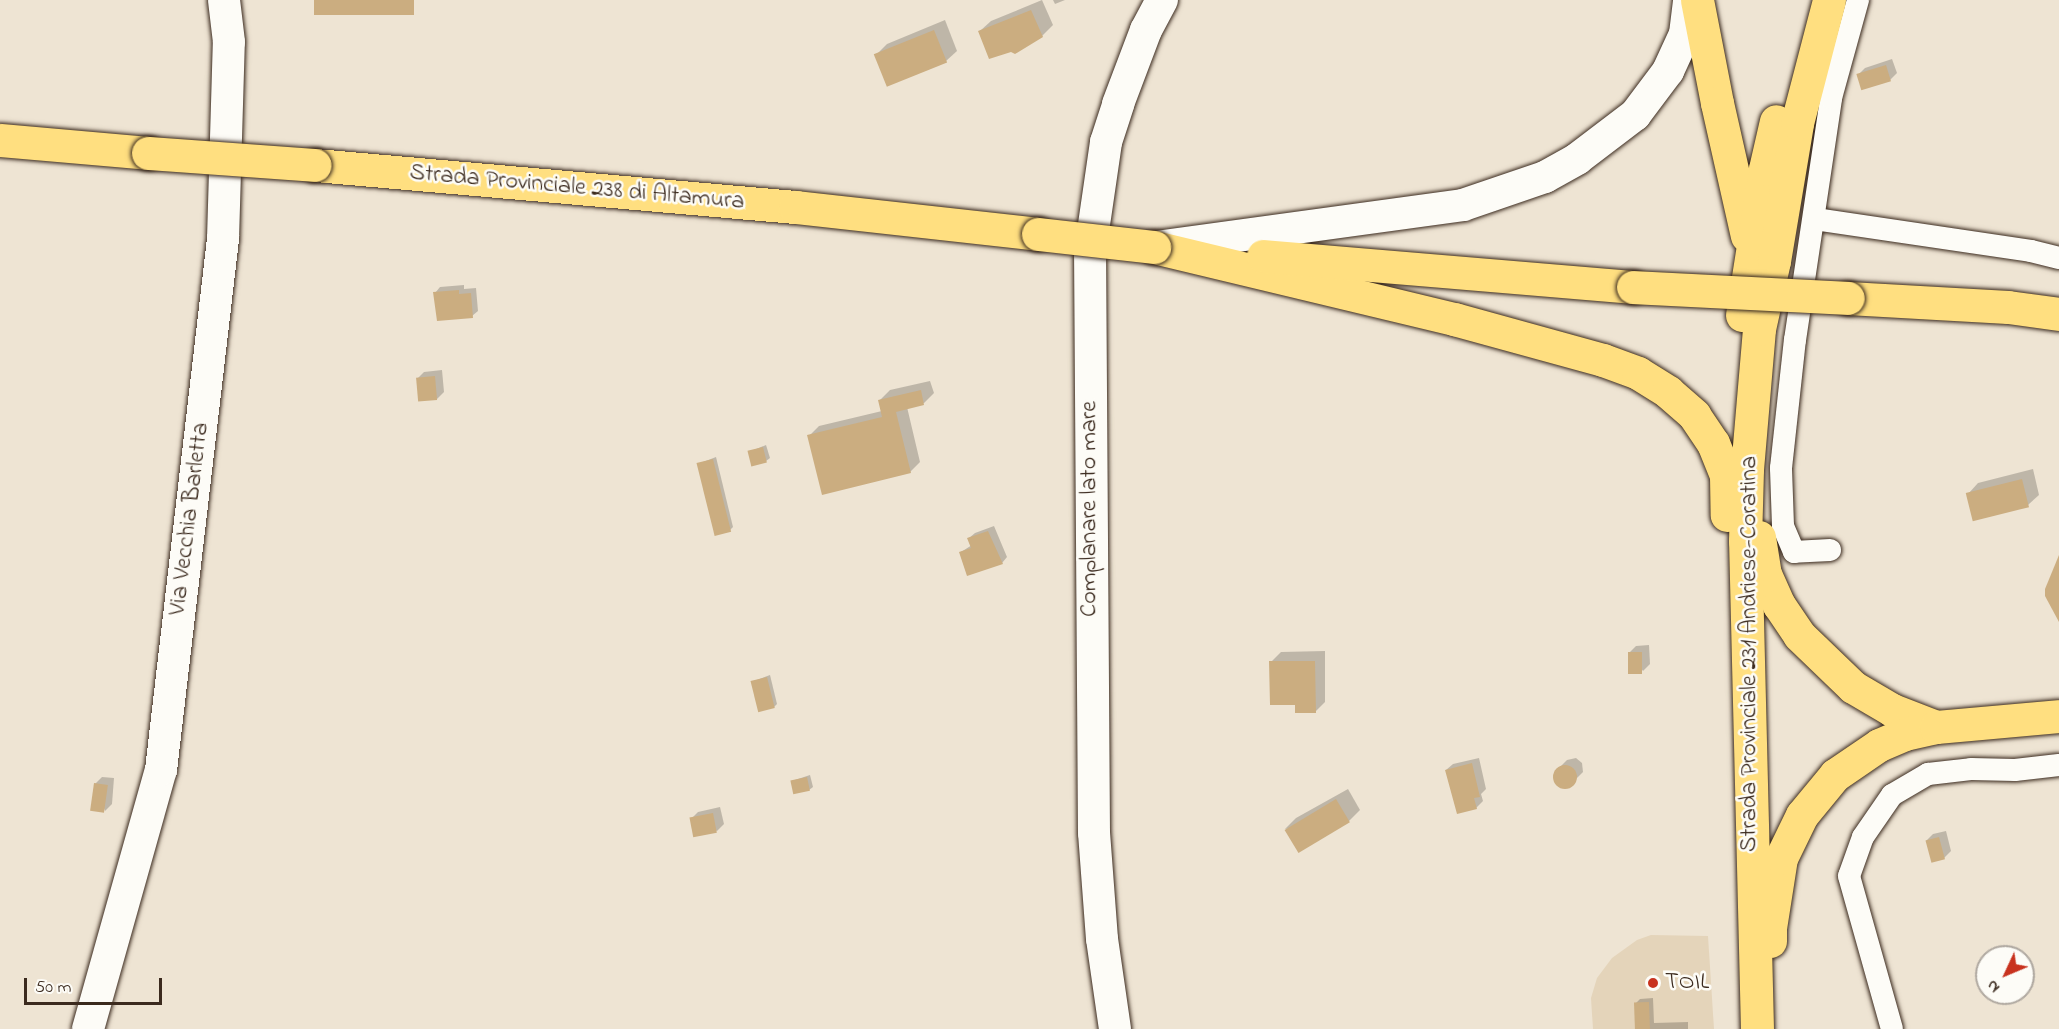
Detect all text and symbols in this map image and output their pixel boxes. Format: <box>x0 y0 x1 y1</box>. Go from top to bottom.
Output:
street label: Strada Provinciale 238 di Altamura <box>408 159 746 217</box>
street label: Complanare lato mare <box>1076 401 1104 617</box>
street label: Via Vecchia Barletta <box>164 421 216 617</box>
street label: Strada Provinciale 231 Andriese-Coratina <box>1736 456 1764 852</box>
north arrow <box>1975 945 2035 1005</box>
scale bar <box>27 966 165 1004</box>
place label: TOIL <box>1665 969 1709 997</box>
text: N <box>1981 974 2006 998</box>
text: 50 m <box>35 975 72 1001</box>
marker: TOIL <box>1646 976 1660 990</box>

